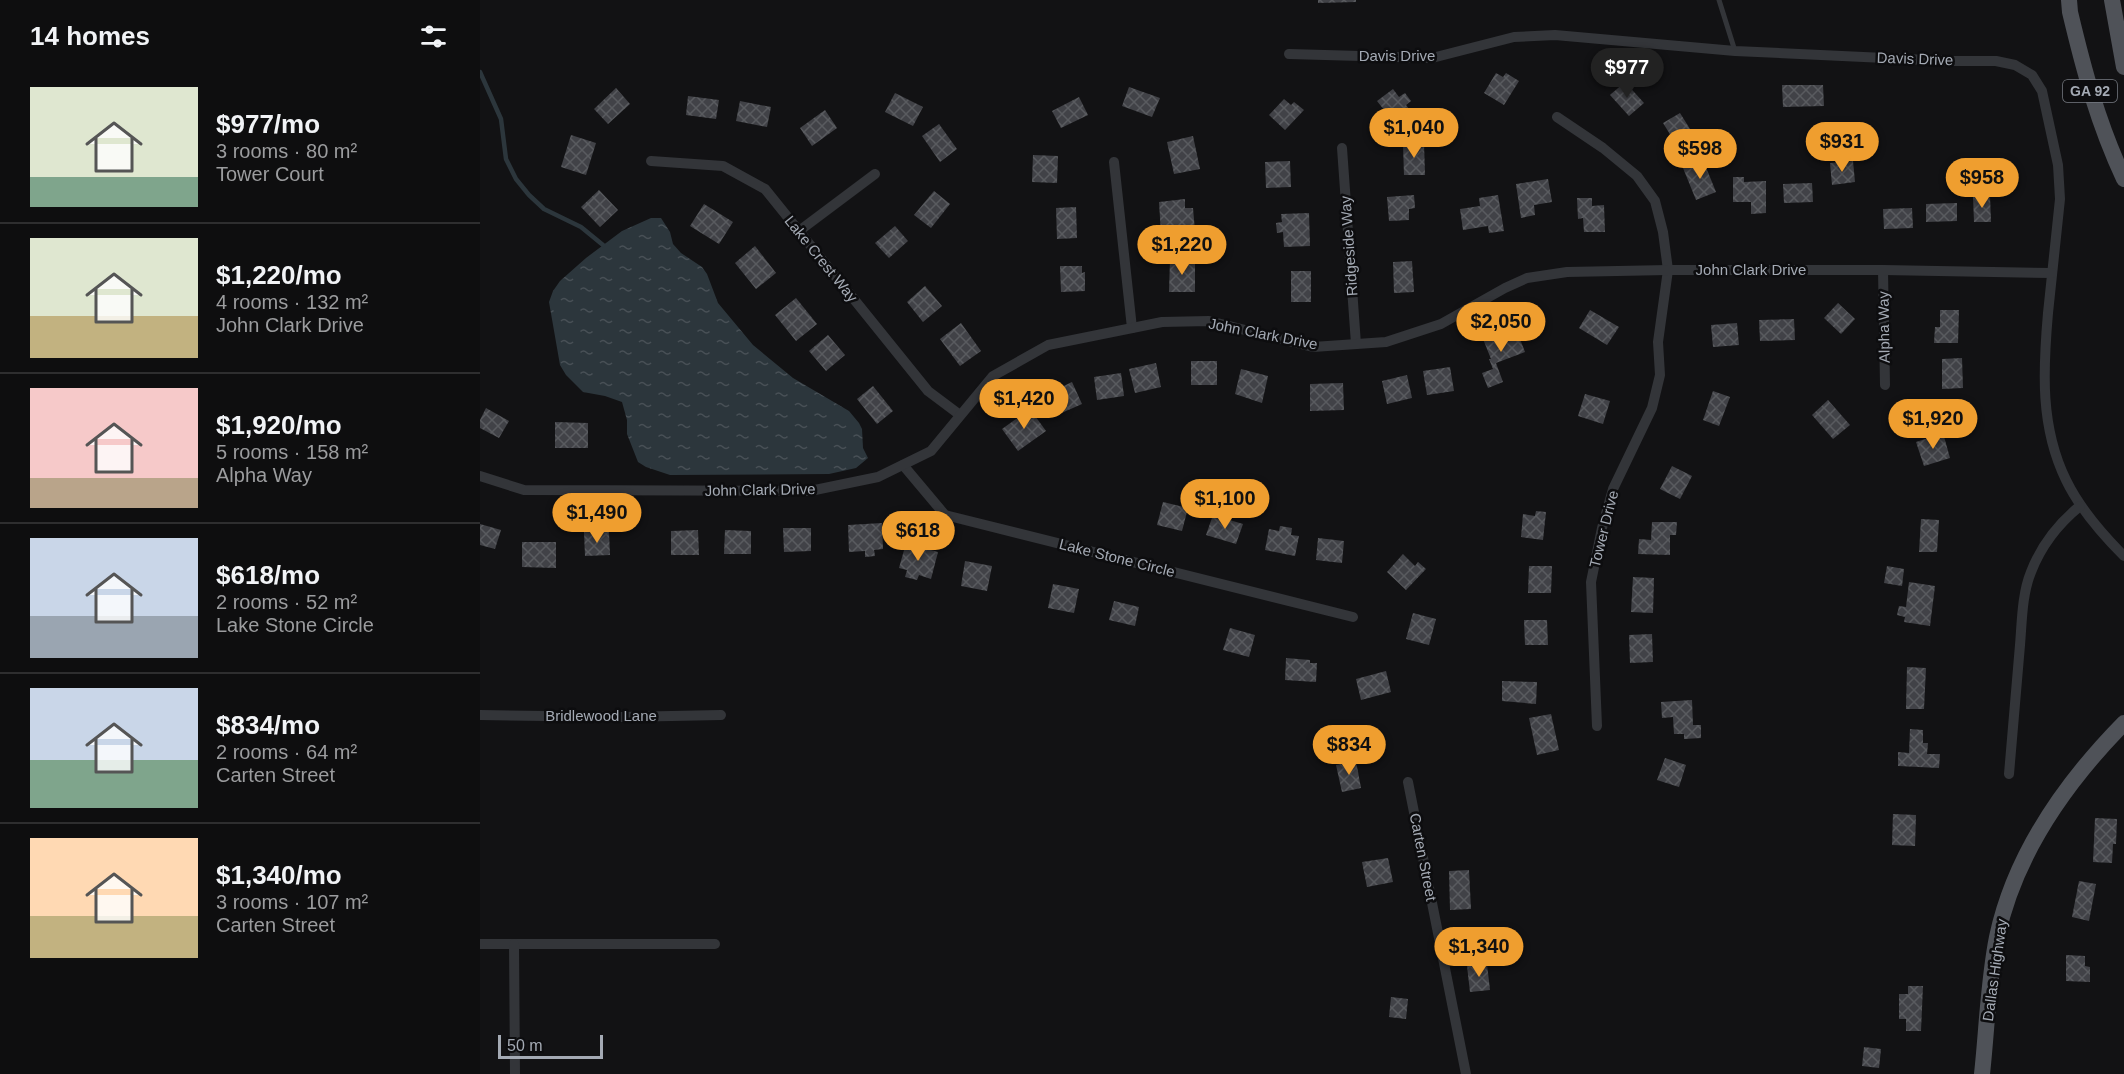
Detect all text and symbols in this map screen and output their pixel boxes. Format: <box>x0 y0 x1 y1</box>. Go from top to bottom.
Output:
icon: filters <box>417 20 450 53</box>
text: 14 homes <box>30 21 150 51</box>
street label: Davis Drive <box>1359 47 1435 64</box>
pin: $977 <box>1591 48 1663 99</box>
street label: Davis Drive <box>1876 49 1954 68</box>
text: $977 <box>1605 56 1649 78</box>
road number: GA 92 <box>2063 80 2117 102</box>
pin: $1,040 <box>1365 108 1463 159</box>
text: $977/mo <box>216 109 320 139</box>
icon: home <box>78 111 150 183</box>
text: $1,040 <box>1383 116 1445 138</box>
pin: $931 <box>1806 122 1878 173</box>
pin: $598 <box>1664 129 1736 180</box>
text: $931 <box>1820 130 1864 152</box>
text: $598 <box>1678 137 1722 159</box>
text: 3 rooms · 80 m² <box>216 140 357 162</box>
pin: $958 <box>1946 158 2018 209</box>
text: Tower Court <box>216 163 324 185</box>
text: $958 <box>1960 166 2004 188</box>
street label: Ridgeside Way <box>1336 195 1360 297</box>
street label: Lake Crest Way <box>781 212 862 306</box>
pin: $1,220 <box>1133 225 1231 276</box>
text: $1,220 <box>1151 233 1213 255</box>
text: $1,220/mo <box>216 260 342 290</box>
street label: John Clark Drive <box>1696 261 1806 278</box>
icon: home <box>78 262 150 334</box>
street label: Alpha Way <box>1874 290 1893 363</box>
text: 4 rooms · 132 m² <box>216 291 368 313</box>
pin: $2,050 <box>1452 302 1550 353</box>
text: $2,050 <box>1470 310 1532 332</box>
text: John Clark Drive <box>216 314 364 336</box>
street label: John Clark Drive <box>1207 315 1319 352</box>
pin: $1,420 <box>975 379 1073 430</box>
text: $1,420 <box>993 387 1055 409</box>
pin: $1,920 <box>1884 399 1982 450</box>
text: $1,920 <box>1902 407 1964 429</box>
text: $1,920/mo <box>216 410 342 440</box>
icon: home <box>78 412 150 484</box>
text: 5 rooms · 158 m² <box>216 441 368 463</box>
text: Alpha Way <box>216 464 312 486</box>
pin: $1,100 <box>1176 479 1274 530</box>
street label: John Clark Drive <box>704 480 816 499</box>
text: $1,100 <box>1194 487 1256 509</box>
street label: Tower Drive <box>1586 488 1621 569</box>
pin: $1,490 <box>548 493 646 544</box>
text: $1,490 <box>566 501 628 523</box>
pin: $618 <box>882 511 954 562</box>
text: $618 <box>896 519 940 541</box>
street label: Lake Stone Circle <box>1058 535 1177 580</box>
text: $618/mo <box>216 560 320 590</box>
icon: home <box>78 562 150 634</box>
text: 2 rooms · 52 m² <box>216 591 357 613</box>
text: Lake Stone Circle <box>216 614 374 636</box>
street label: Bridlewood Lane <box>545 707 657 724</box>
text: $834/mo <box>216 710 320 740</box>
icon: home <box>78 712 150 784</box>
pin: $834 <box>1313 725 1385 776</box>
text: $834 <box>1327 733 1371 755</box>
text: 2 rooms · 64 m² <box>216 741 357 763</box>
text: Carten Street <box>216 764 335 786</box>
street label: Carten Street <box>1407 811 1441 903</box>
text: $1,340/mo <box>216 860 342 890</box>
icon: home <box>78 862 150 934</box>
text: 3 rooms · 107 m² <box>216 891 368 913</box>
text: Carten Street <box>216 914 335 936</box>
street label: Dallas Highway <box>1979 917 2010 1022</box>
pin: $1,340 <box>1430 927 1528 978</box>
text: $1,340 <box>1448 935 1510 957</box>
scale bar <box>498 1032 603 1060</box>
text: 50 m <box>507 1037 543 1054</box>

